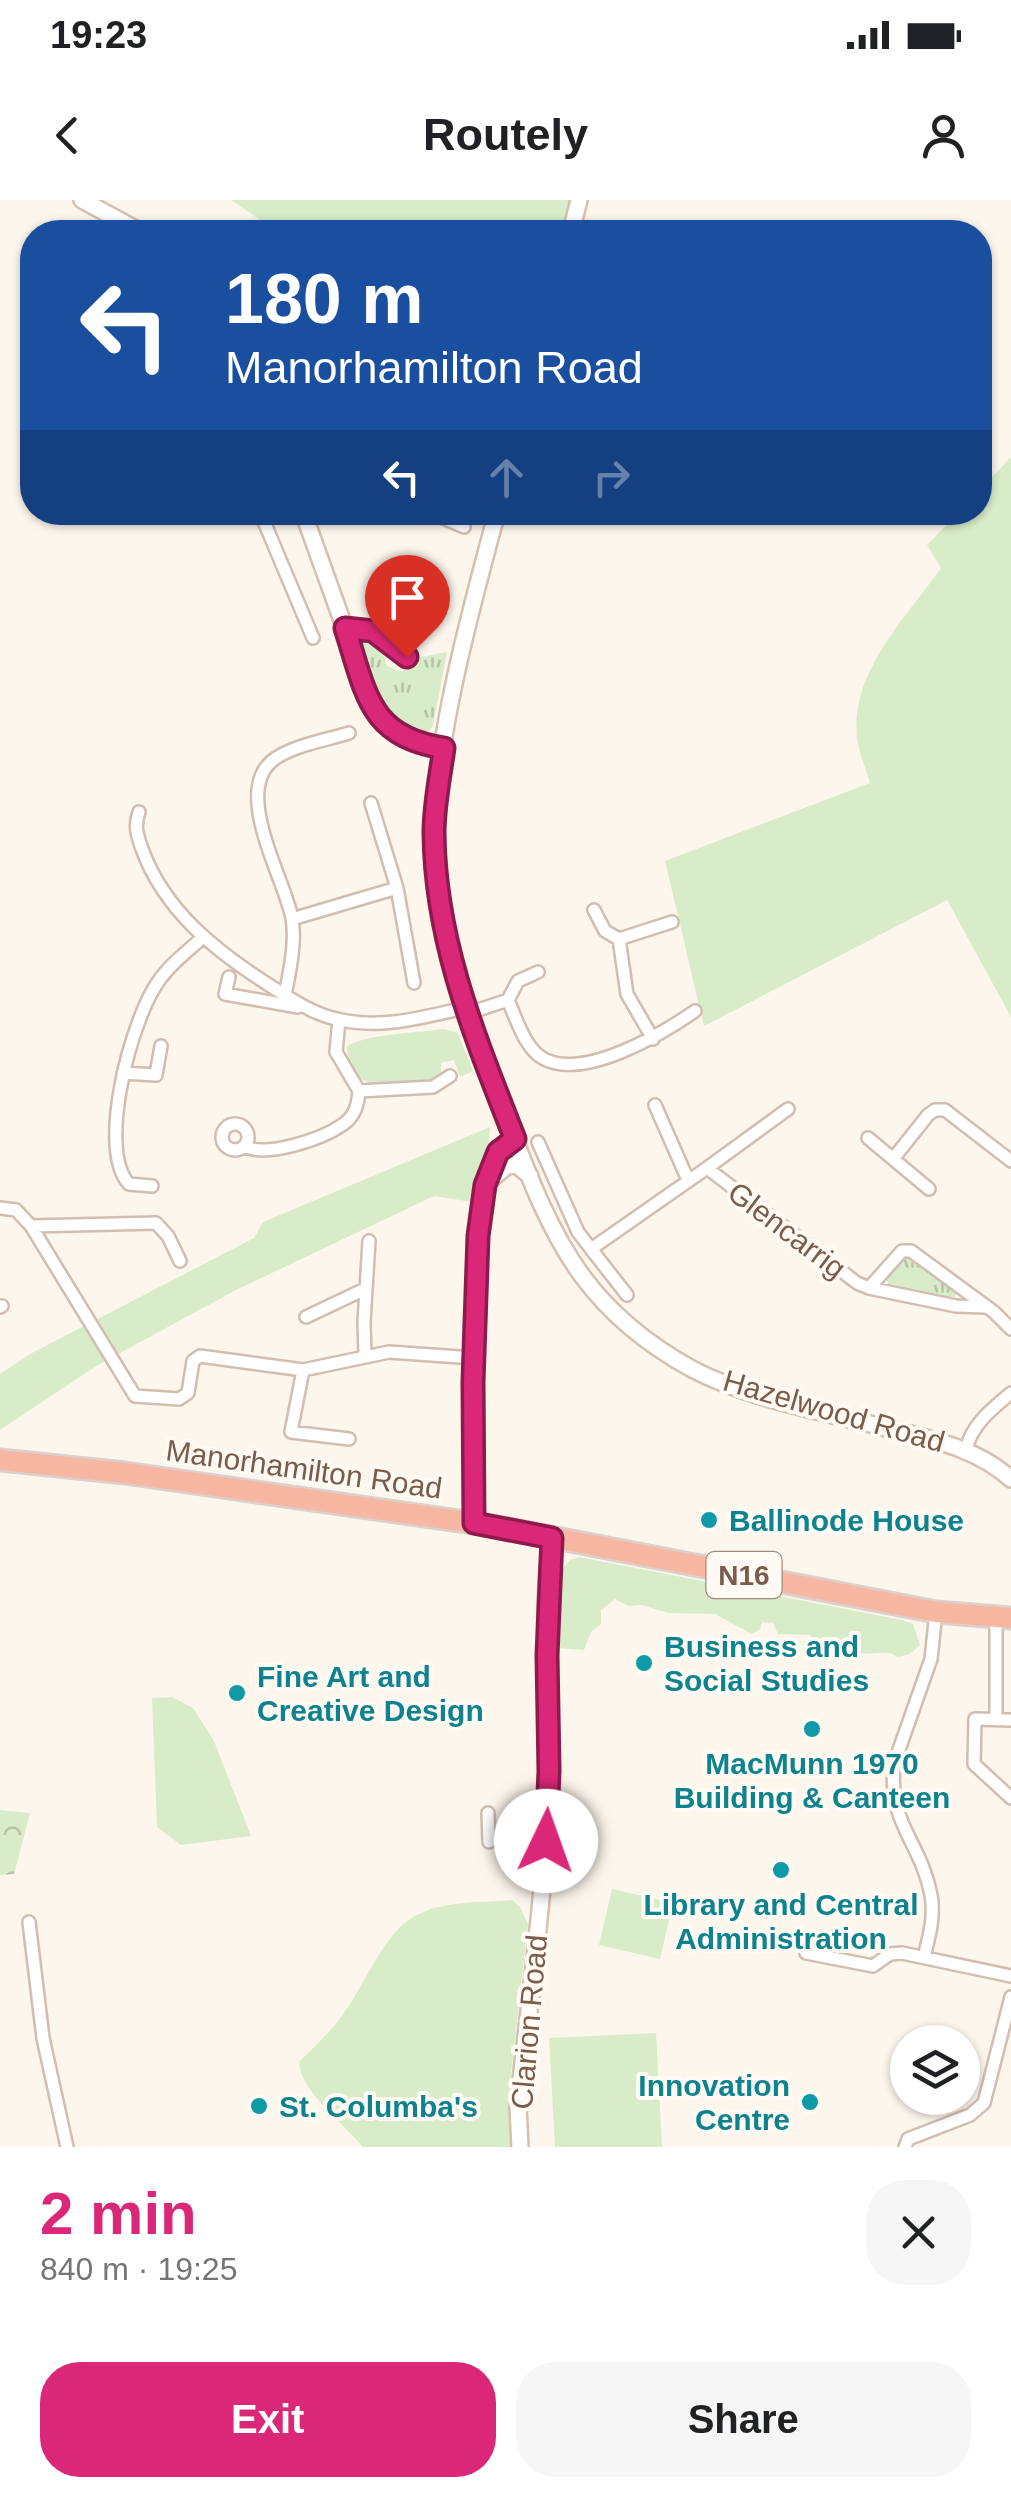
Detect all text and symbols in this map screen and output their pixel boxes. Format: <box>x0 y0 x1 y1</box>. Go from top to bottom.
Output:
text: 19:23 <box>50 14 147 56</box>
icon: back <box>40 108 95 163</box>
icon: person <box>916 108 971 163</box>
text: Routely <box>423 109 588 160</box>
icon: left <box>60 260 190 390</box>
text: 180 m <box>225 260 423 338</box>
text: Manorhamilton Road <box>225 342 643 393</box>
icon: left <box>374 450 429 505</box>
icon: ahead <box>479 450 534 505</box>
icon: right <box>584 450 639 505</box>
pin <box>365 555 450 658</box>
icon: arrive <box>380 570 435 625</box>
street label: Glencarrig <box>722 1175 852 1285</box>
street label: Hazelwood Road <box>720 1364 948 1458</box>
street label: Manorhamilton Road <box>164 1433 444 1505</box>
place label: Ballinode House <box>729 1504 964 1537</box>
marker: Ballinode House <box>698 1509 720 1531</box>
road number: N16 <box>706 1552 782 1598</box>
place label: Business and Social Studies <box>664 1630 869 1697</box>
marker: Business and Social Studies <box>633 1652 655 1674</box>
place label: Fine Art and Creative Design <box>257 1660 484 1727</box>
marker: Fine Art and Creative Design <box>226 1682 248 1704</box>
marker: MacMunn 1970 Building & Canteen <box>801 1718 823 1740</box>
place label: MacMunn 1970 Building & Canteen <box>674 1747 950 1814</box>
position arrow <box>494 1789 598 1893</box>
marker: Library and Central Administration <box>770 1859 792 1881</box>
place label: Library and Central Administration <box>643 1888 919 1955</box>
street label: Clarion Road <box>505 1933 553 2111</box>
map controls <box>890 2025 980 2115</box>
button: layers <box>890 2025 980 2115</box>
place label: Innovation Centre <box>638 2069 790 2136</box>
place label: St. Columba's <box>279 2090 478 2123</box>
marker: Innovation Centre <box>799 2091 821 2113</box>
marker: St. Columba's <box>248 2095 270 2117</box>
text: 2 min <box>40 2180 197 2247</box>
button: close <box>866 2180 971 2285</box>
text: 840 m · 19:25 <box>40 2251 237 2287</box>
button: Exit <box>40 2362 496 2477</box>
button: Share <box>516 2362 971 2477</box>

